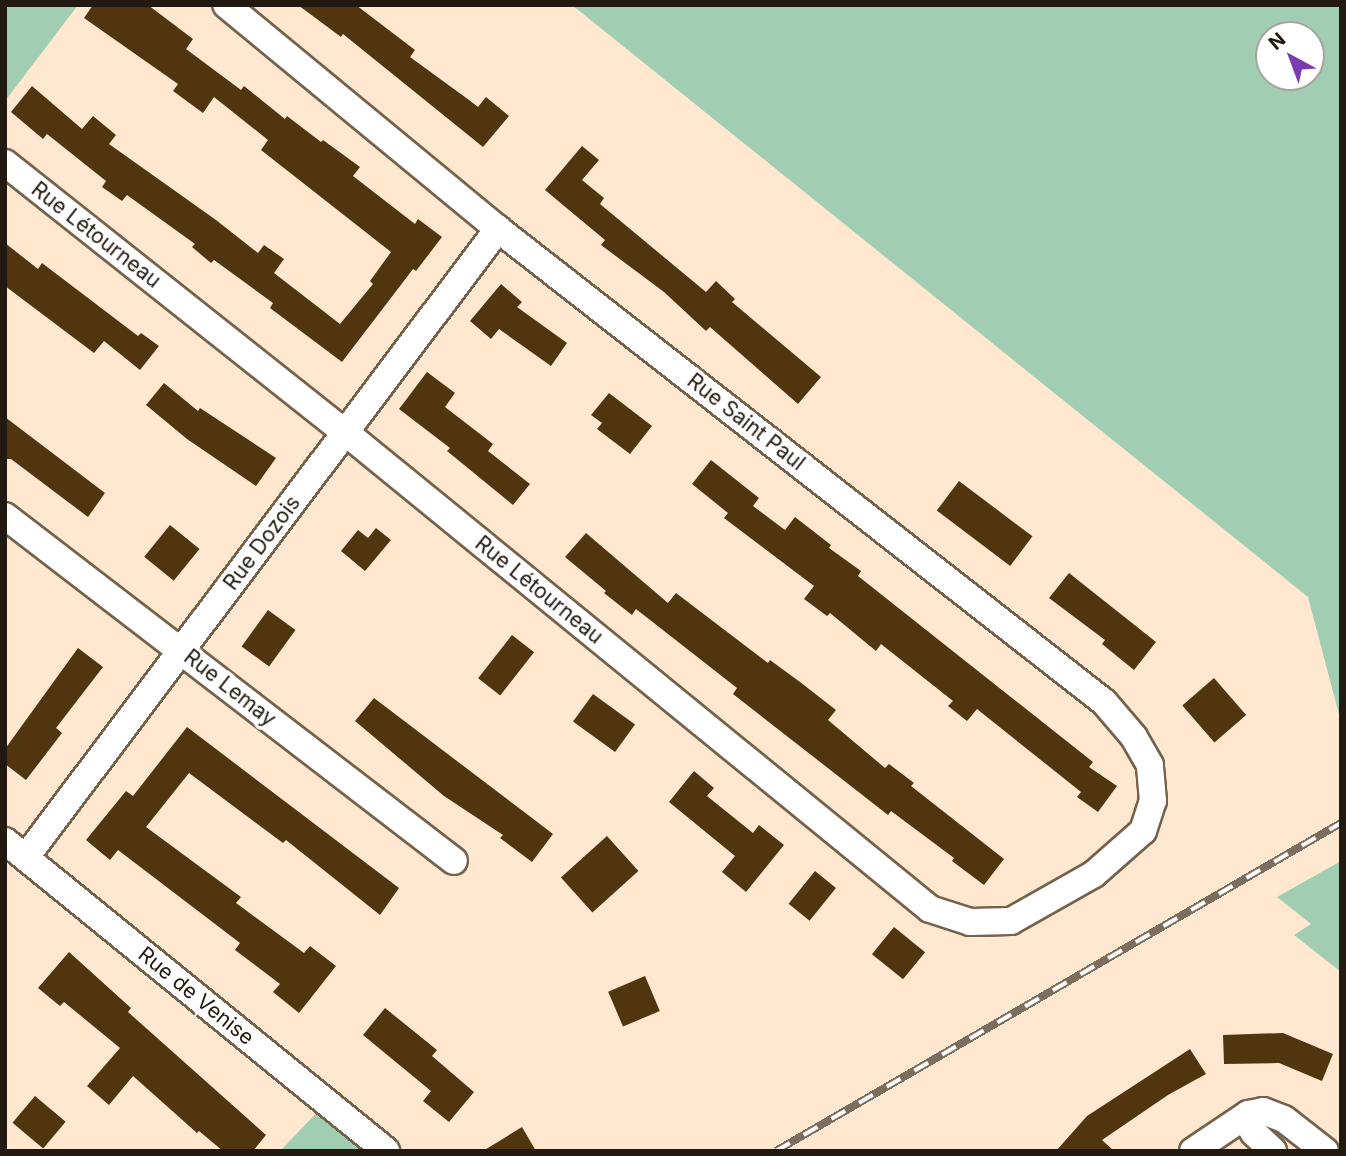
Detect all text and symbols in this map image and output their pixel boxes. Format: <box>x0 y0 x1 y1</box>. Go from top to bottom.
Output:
north arrow <box>1255 21 1325 91</box>
text: N <box>1264 28 1290 55</box>
street label: Rue Létourneau <box>26 177 166 293</box>
street label: Rue Saint Paul <box>682 368 810 476</box>
street label: Rue Dozois <box>218 491 306 595</box>
street label: Rue Létourneau <box>470 531 608 649</box>
street label: Rue Lemay <box>179 644 281 732</box>
street label: Rue de Venise <box>133 942 259 1050</box>

